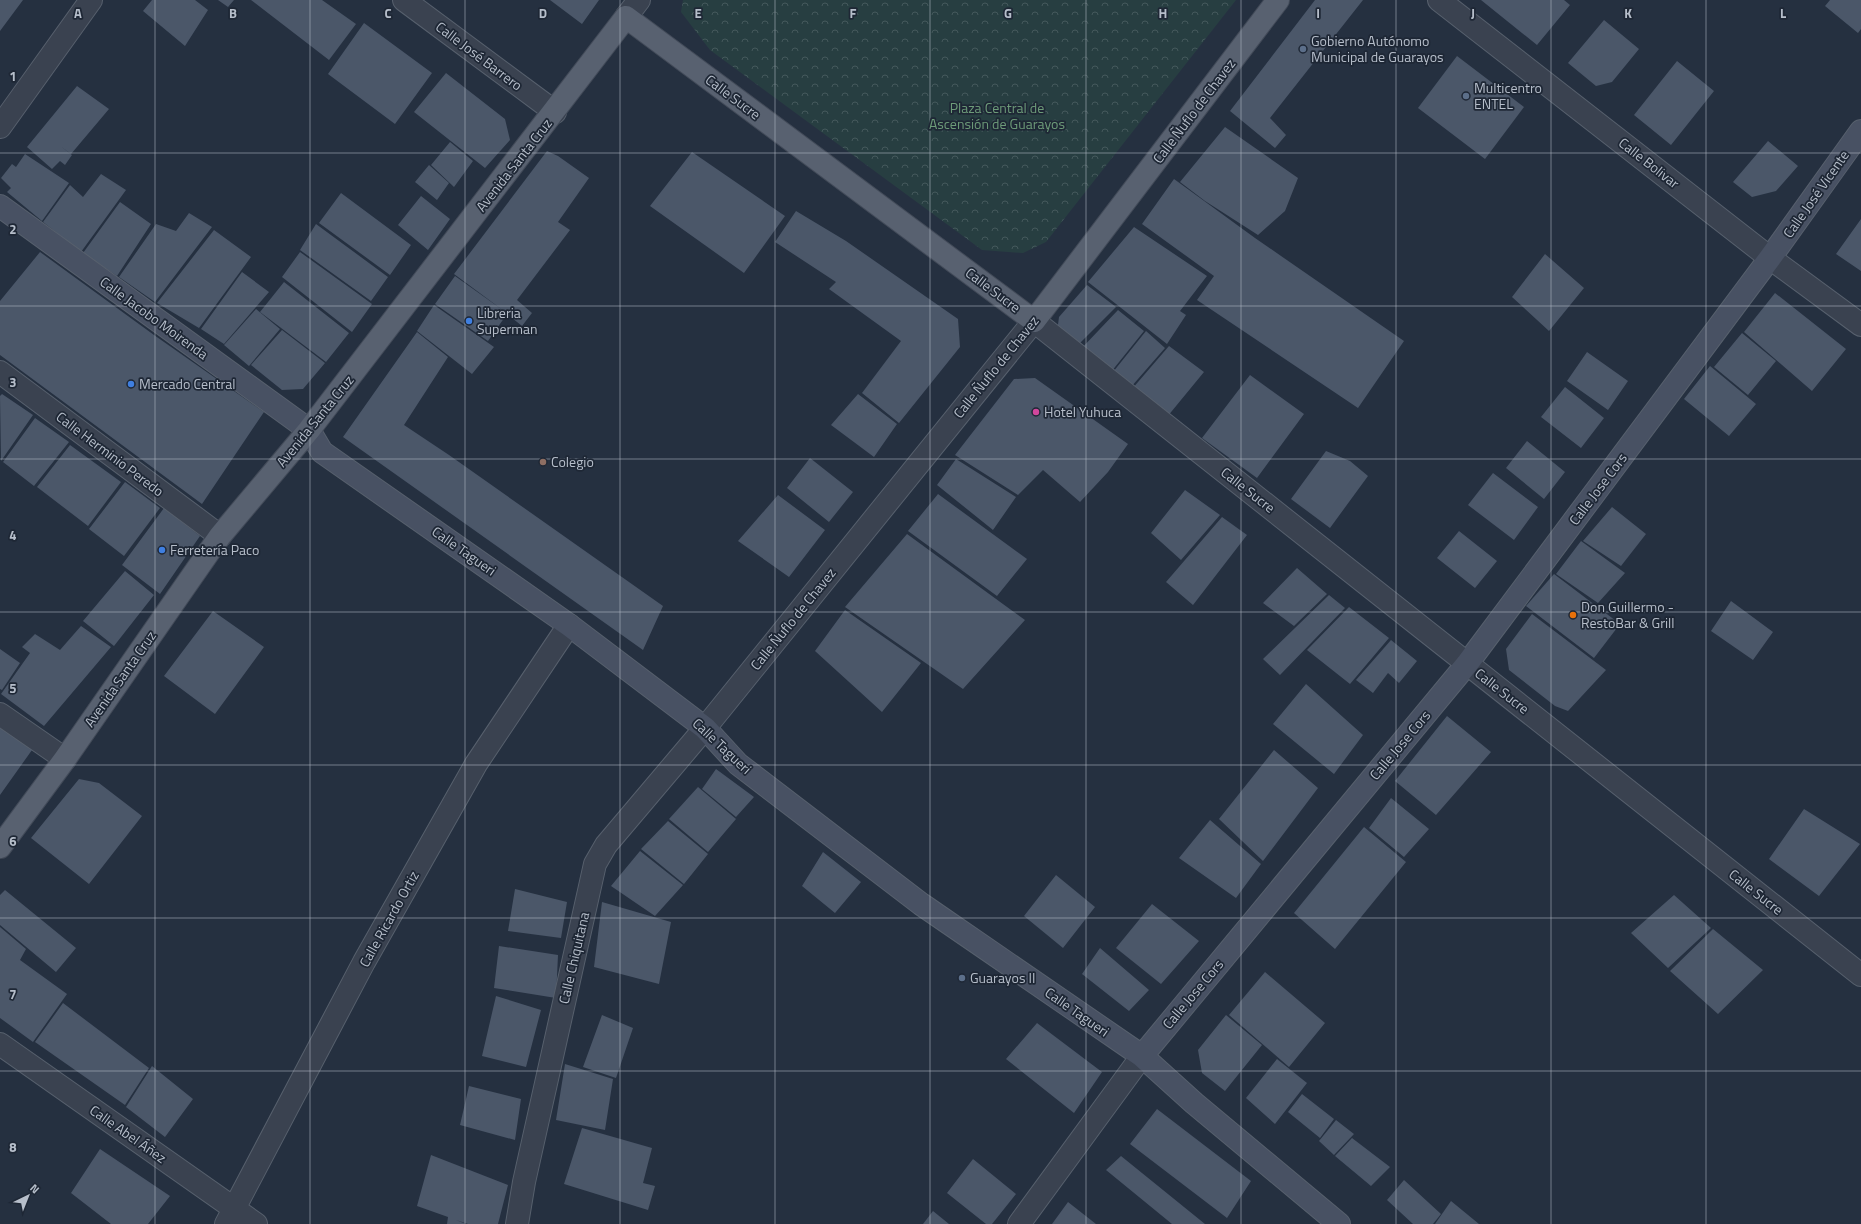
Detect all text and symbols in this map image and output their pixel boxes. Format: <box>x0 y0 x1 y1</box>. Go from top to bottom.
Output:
text: A <box>74 3 82 23</box>
text: B <box>229 3 237 23</box>
text: C <box>384 3 392 23</box>
text: D <box>539 3 547 23</box>
text: E <box>694 3 702 23</box>
text: F <box>850 3 857 23</box>
text: G <box>1004 3 1012 23</box>
text: H <box>1159 3 1167 23</box>
text: I <box>1316 3 1320 23</box>
text: J <box>1471 3 1475 23</box>
text: K <box>1624 3 1632 23</box>
text: L <box>1780 3 1786 23</box>
street label: Calle José Barrero <box>432 16 527 95</box>
place label: Gobierno Autónomo Municipal de Guarayos <box>1311 30 1444 67</box>
marker: Gobierno Autónomo Municipal de Guarayos <box>1298 44 1308 54</box>
street label: Calle Ñuflo de Chavez <box>1147 54 1240 167</box>
text: 1 <box>9 66 17 86</box>
street label: Calle Sucre <box>701 69 765 124</box>
place label: Multicentro ENTEL <box>1474 77 1542 114</box>
marker: Multicentro ENTEL <box>1461 91 1471 101</box>
park label: Plaza Central de Ascensión de Guarayos <box>929 97 1065 134</box>
street label: Avenida Santa Cruz <box>470 114 557 216</box>
street label: Calle Bolivar <box>1614 132 1684 193</box>
street label: Calle José Vicente <box>1777 145 1854 242</box>
text: 2 <box>9 219 17 239</box>
street label: Calle Sucre <box>961 262 1025 317</box>
street label: Calle Jacobo Moirenda <box>96 271 213 364</box>
place label: Libreria Superman <box>477 302 538 339</box>
street label: Calle Ñuflo de Chavez <box>948 311 1043 422</box>
marker: Libreria Superman <box>464 316 474 326</box>
street label: Avenida Santa Cruz <box>271 370 358 471</box>
text: 3 <box>9 372 17 392</box>
place label: Mercado Central <box>139 373 236 394</box>
marker: Mercado Central <box>126 379 136 389</box>
place label: Hotel Yuhuca <box>1044 401 1121 422</box>
street label: Calle Herminio Peredo <box>52 406 169 501</box>
marker: Hotel Yuhuca <box>1031 407 1041 417</box>
street label: Calle Jose Cors <box>1563 448 1632 529</box>
place label: Colegio <box>551 451 594 472</box>
marker: Colegio <box>538 457 548 467</box>
street label: Calle Sucre <box>1217 462 1280 518</box>
street label: Calle Tagueri <box>428 521 501 580</box>
text: 4 <box>9 525 17 545</box>
place label: Ferretería Paco <box>170 539 259 560</box>
marker: Ferretería Paco <box>157 545 167 555</box>
street label: Calle Ñuflo de Chavez <box>745 563 840 674</box>
place label: Don Guillermo - RestoBar & Grill <box>1581 596 1675 633</box>
marker: Don Guillermo - RestoBar & Grill <box>1568 610 1578 620</box>
street label: Avenida Santa Cruz <box>79 626 161 731</box>
street label: Calle Sucre <box>1471 663 1534 719</box>
text: 5 <box>9 678 17 698</box>
street label: Calle Jose Cors <box>1364 705 1435 784</box>
street label: Calle Tagueri <box>688 713 757 779</box>
text: 6 <box>9 831 17 851</box>
street label: Calle Sucre <box>1725 864 1788 920</box>
street label: Calle Ricardo Ortiz <box>353 867 424 971</box>
street label: Calle Chiquitana <box>553 910 594 1006</box>
street label: Calle Jose Cors <box>1157 954 1228 1033</box>
place label: Guarayos II <box>970 967 1035 988</box>
marker: Guarayos II <box>957 973 967 983</box>
street label: Calle Tagueri <box>1041 982 1114 1041</box>
text: 7 <box>9 984 17 1004</box>
street label: Calle Abel Áñez <box>86 1099 171 1168</box>
text: 8 <box>9 1137 17 1157</box>
north arrow <box>8 1176 48 1216</box>
text: N <box>27 1180 43 1197</box>

